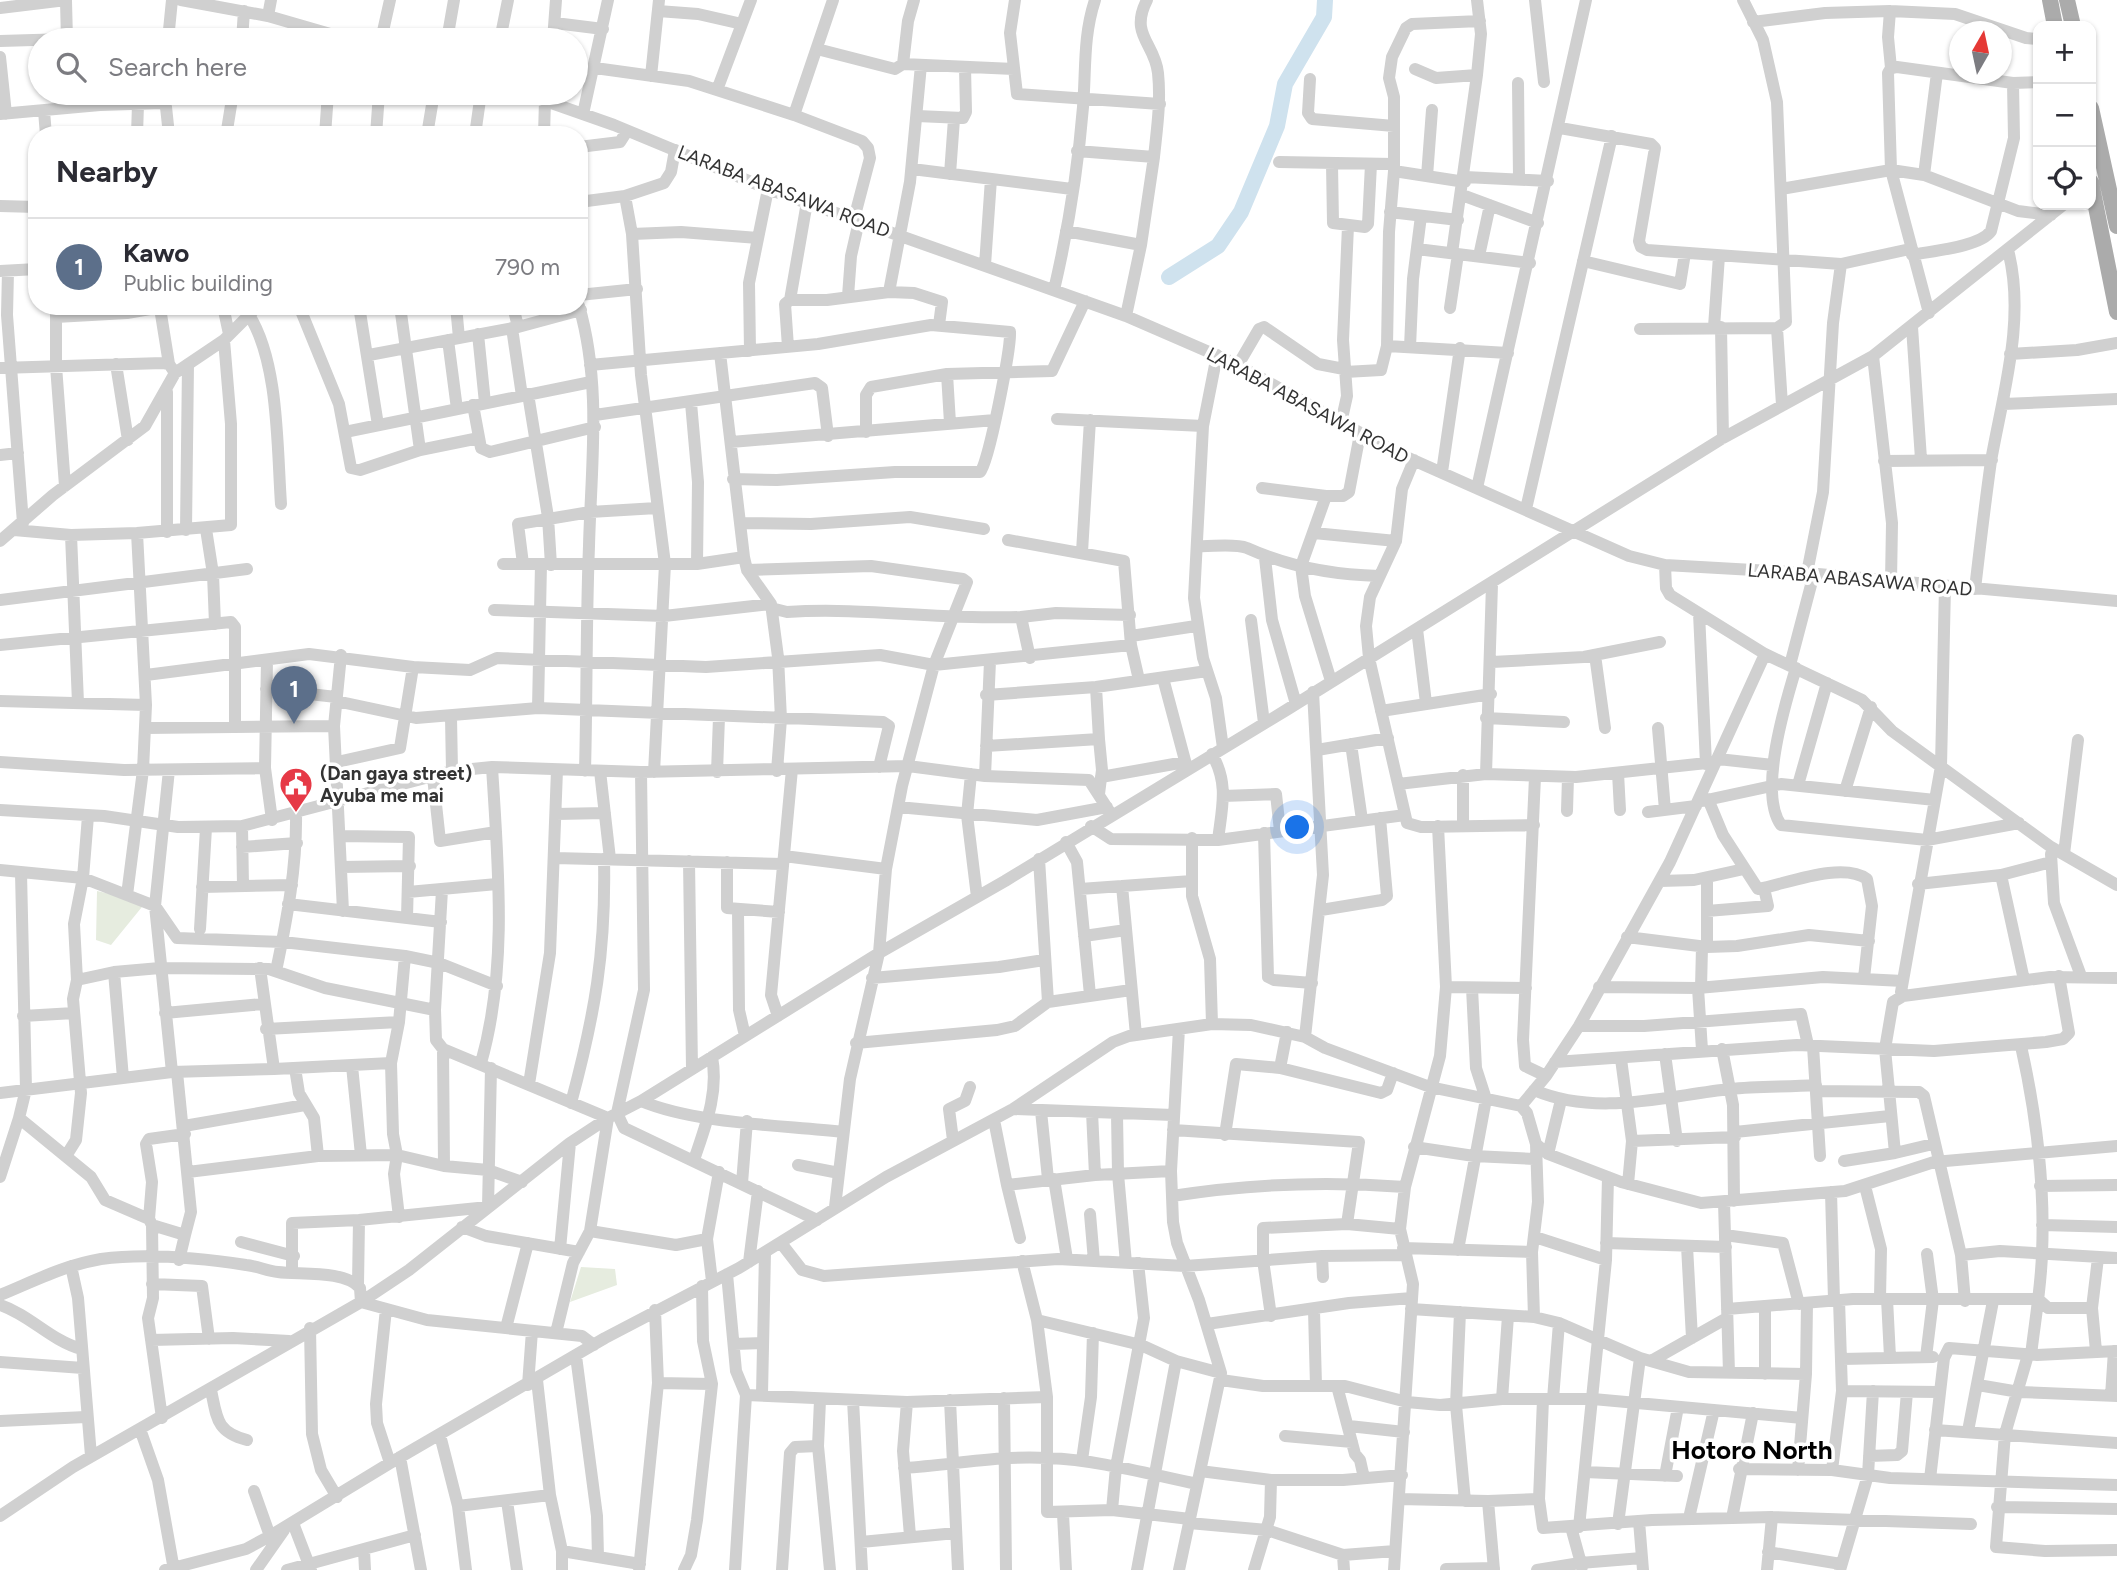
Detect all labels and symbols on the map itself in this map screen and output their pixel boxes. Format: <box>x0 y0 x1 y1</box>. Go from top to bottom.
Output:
north arrow <box>1949 21 2012 84</box>
street label: LARABA ABASAWA ROAD <box>674 140 893 243</box>
street label: LARABA ABASAWA ROAD <box>1203 342 1413 469</box>
street label: LARABA ABASAWA ROAD <box>1747 558 1973 601</box>
pin: 1 <box>271 666 317 724</box>
place label: (Dan gaya street) Ayuba me mai <box>320 762 472 807</box>
public building icon: (Dan gaya street) Ayuba me mai <box>277 765 315 814</box>
your location <box>1280 810 1314 844</box>
district label: Hotoro North <box>1671 1434 1833 1466</box>

